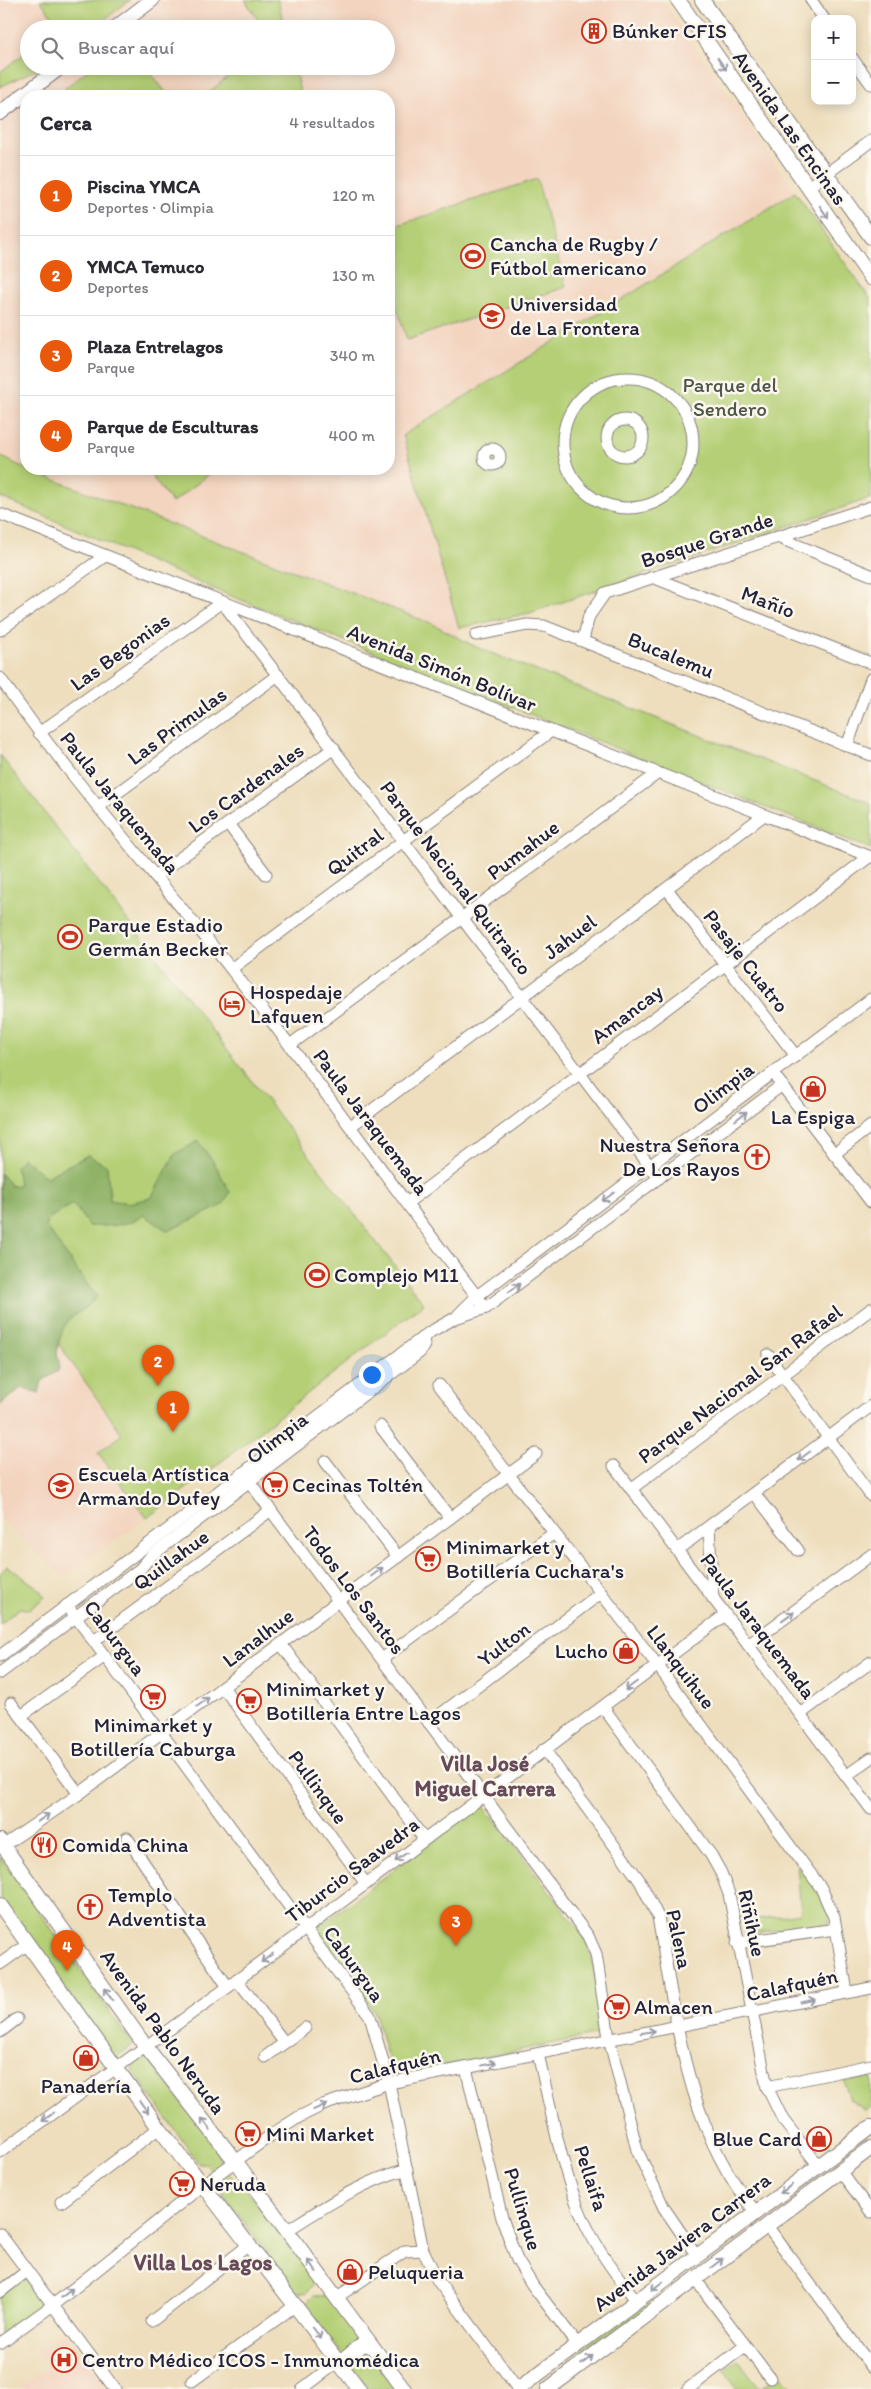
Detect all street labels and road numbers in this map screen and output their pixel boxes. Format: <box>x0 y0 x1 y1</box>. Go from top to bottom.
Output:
street label: Avenida Las Encinas <box>728 46 853 210</box>
street label: Bosque Grande <box>638 506 776 573</box>
street label: Mañío <box>738 580 798 623</box>
street label: Las Begonias <box>65 607 174 696</box>
street label: Avenida Simón Bolívar <box>344 618 541 717</box>
street label: Bucalemu <box>624 626 718 683</box>
street label: Las Primulas <box>122 681 231 770</box>
street label: Paula Jaraquemada <box>55 726 186 879</box>
street label: Los Cardenales <box>183 737 308 838</box>
street label: Parque Nacional Quitraico <box>375 776 538 980</box>
street label: Pumahue <box>482 814 564 885</box>
street label: Quitral <box>321 822 388 881</box>
street label: Pasaje Cuatro <box>698 904 794 1017</box>
street label: Jahuel <box>538 909 601 965</box>
street label: Amancay <box>586 978 668 1049</box>
street label: Paula Jaraquemada <box>308 1044 435 1200</box>
street label: Olimpia <box>687 1056 759 1119</box>
street label: Parque Nacional San Rafael <box>633 1299 847 1469</box>
street label: Olimpia <box>241 1406 313 1469</box>
street label: Todos Los Santos <box>298 1520 411 1659</box>
street label: Quillahue <box>128 1524 214 1596</box>
street label: Paula Jaraquemada <box>695 1548 822 1704</box>
street label: Caburgua <box>79 1595 152 1680</box>
street label: Lanalhue <box>217 1603 298 1672</box>
street label: Yulton <box>473 1616 535 1671</box>
street label: Llanquihue <box>642 1620 721 1714</box>
street label: Pullinque <box>283 1745 354 1829</box>
street label: Tiburcio Saavedra <box>280 1811 423 1928</box>
street label: Riñihue <box>733 1887 772 1959</box>
street label: Palena <box>661 1907 698 1971</box>
street label: Caburgua <box>318 1921 390 2007</box>
street label: Avenida Pablo Neruda <box>95 1945 231 2119</box>
street label: Calafquén <box>744 1963 840 2006</box>
street label: Calafquén <box>347 2042 443 2089</box>
street label: Pellaifa <box>569 2142 614 2214</box>
street label: Pullinque <box>499 2164 548 2253</box>
street label: Avenida Javiera Carrera <box>588 2167 775 2316</box>

